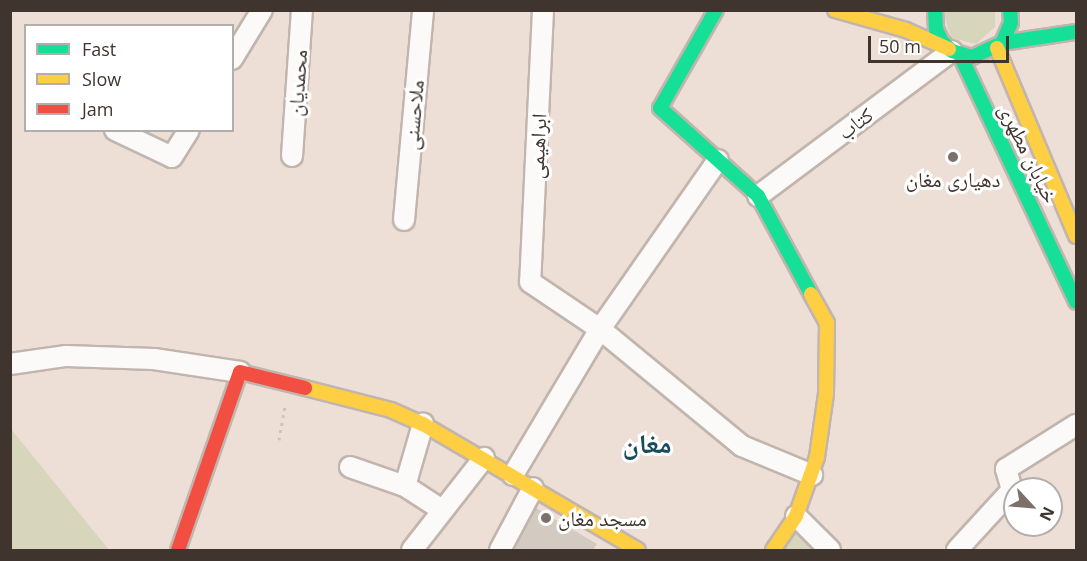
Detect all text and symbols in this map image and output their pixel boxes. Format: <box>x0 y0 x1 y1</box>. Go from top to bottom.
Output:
legend <box>24 24 234 132</box>
scale bar <box>871 24 1012 62</box>
text: 50 m <box>879 34 921 58</box>
text: Fast <box>82 37 116 61</box>
street label: محمدیان <box>282 49 312 117</box>
text: Slow <box>82 67 121 91</box>
street label: ملاحسنی <box>397 79 429 151</box>
text: Jam <box>82 97 114 121</box>
street label: خیابان مطهری <box>994 99 1064 207</box>
street label: کتاب <box>832 102 878 144</box>
street label: ابراهیمی <box>523 113 551 179</box>
marker: دهیاری مغان <box>946 150 960 164</box>
place label: دهیاری مغان <box>906 166 1000 192</box>
district label: مغان <box>623 427 671 459</box>
north arrow <box>1003 477 1063 537</box>
text: N <box>1035 503 1060 525</box>
place label: مسجد مغان <box>558 505 647 531</box>
marker: مسجد مغان <box>539 511 553 525</box>

